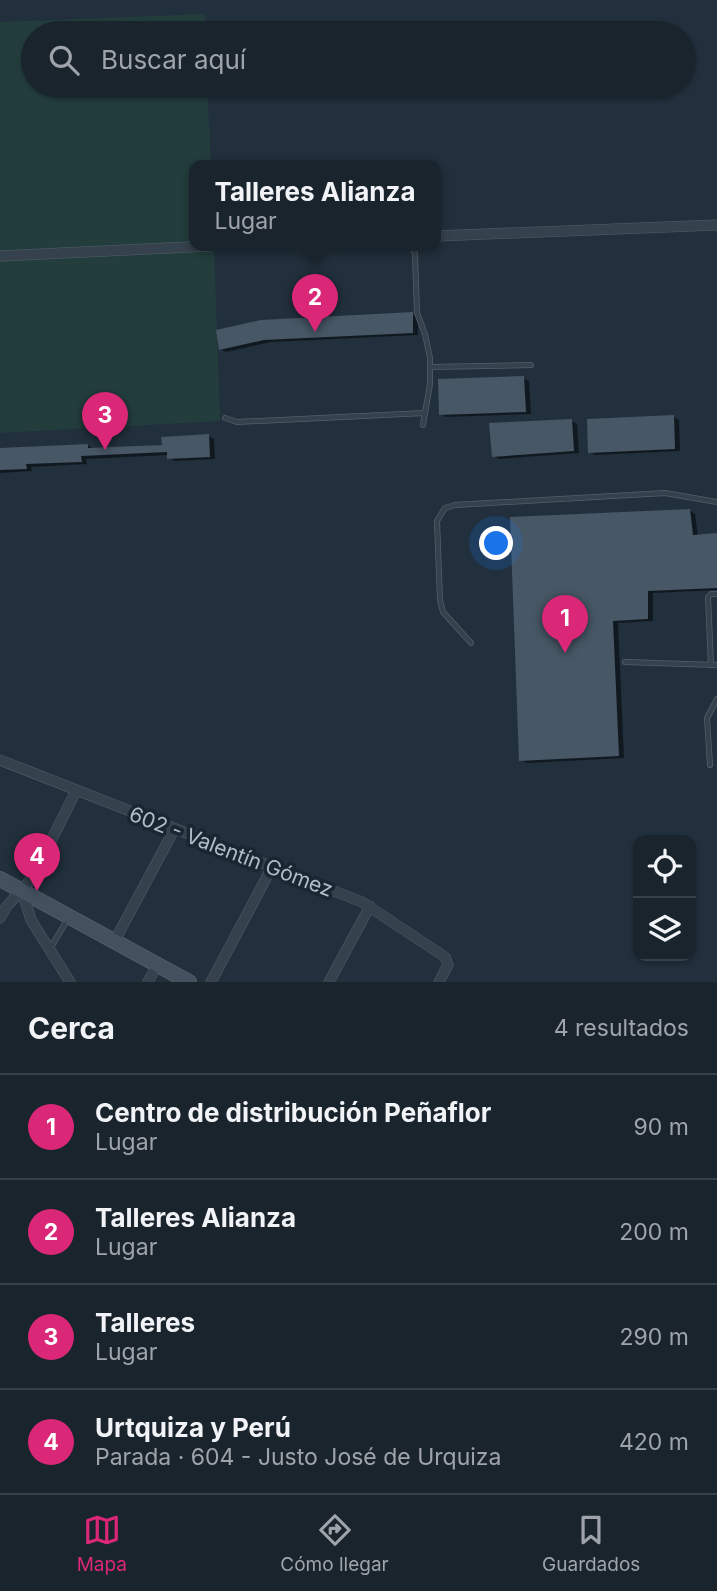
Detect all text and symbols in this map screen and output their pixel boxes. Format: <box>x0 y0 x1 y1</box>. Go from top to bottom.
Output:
search box <box>21 21 696 98</box>
icon: search <box>45 41 83 79</box>
text: Buscar aquí <box>101 44 246 75</box>
popup <box>189 160 441 251</box>
text: Talleres Alianza <box>214 176 416 207</box>
text: Lugar <box>214 207 277 235</box>
pin: 2 <box>292 274 338 332</box>
pin: 3 <box>82 392 128 450</box>
your location <box>479 526 513 560</box>
pin: 1 <box>542 595 588 653</box>
street label: 602 - Valentín Gómez <box>126 801 336 902</box>
pin: 4 <box>14 833 60 891</box>
map controls <box>633 835 696 961</box>
button: locate <box>633 835 696 898</box>
button: layers <box>633 898 696 961</box>
text: Cerca <box>28 1010 115 1046</box>
text: 4 resultados <box>554 1014 689 1042</box>
text: Centro de distribución Peñaflor <box>95 1097 491 1128</box>
text: 1 <box>46 1113 56 1141</box>
text: 90 m <box>634 1113 689 1141</box>
text: Lugar <box>95 1128 157 1156</box>
text: Talleres Alianza <box>95 1202 296 1233</box>
text: 2 <box>44 1218 58 1246</box>
text: 200 m <box>619 1218 689 1246</box>
text: Lugar <box>95 1233 157 1261</box>
text: Talleres <box>95 1307 195 1338</box>
text: 3 <box>44 1323 58 1351</box>
text: 290 m <box>620 1323 689 1351</box>
text: Lugar <box>95 1338 157 1366</box>
text: Urtquiza y Perú <box>95 1412 291 1443</box>
text: 4 <box>43 1428 59 1456</box>
text: 420 m <box>619 1428 689 1456</box>
text: Parada · 604 - Justo José de Urquiza <box>95 1443 501 1471</box>
tab: Mapa <box>77 1511 127 1576</box>
tab: Cómo llegar <box>280 1511 389 1576</box>
tab: Guardados <box>542 1511 640 1576</box>

